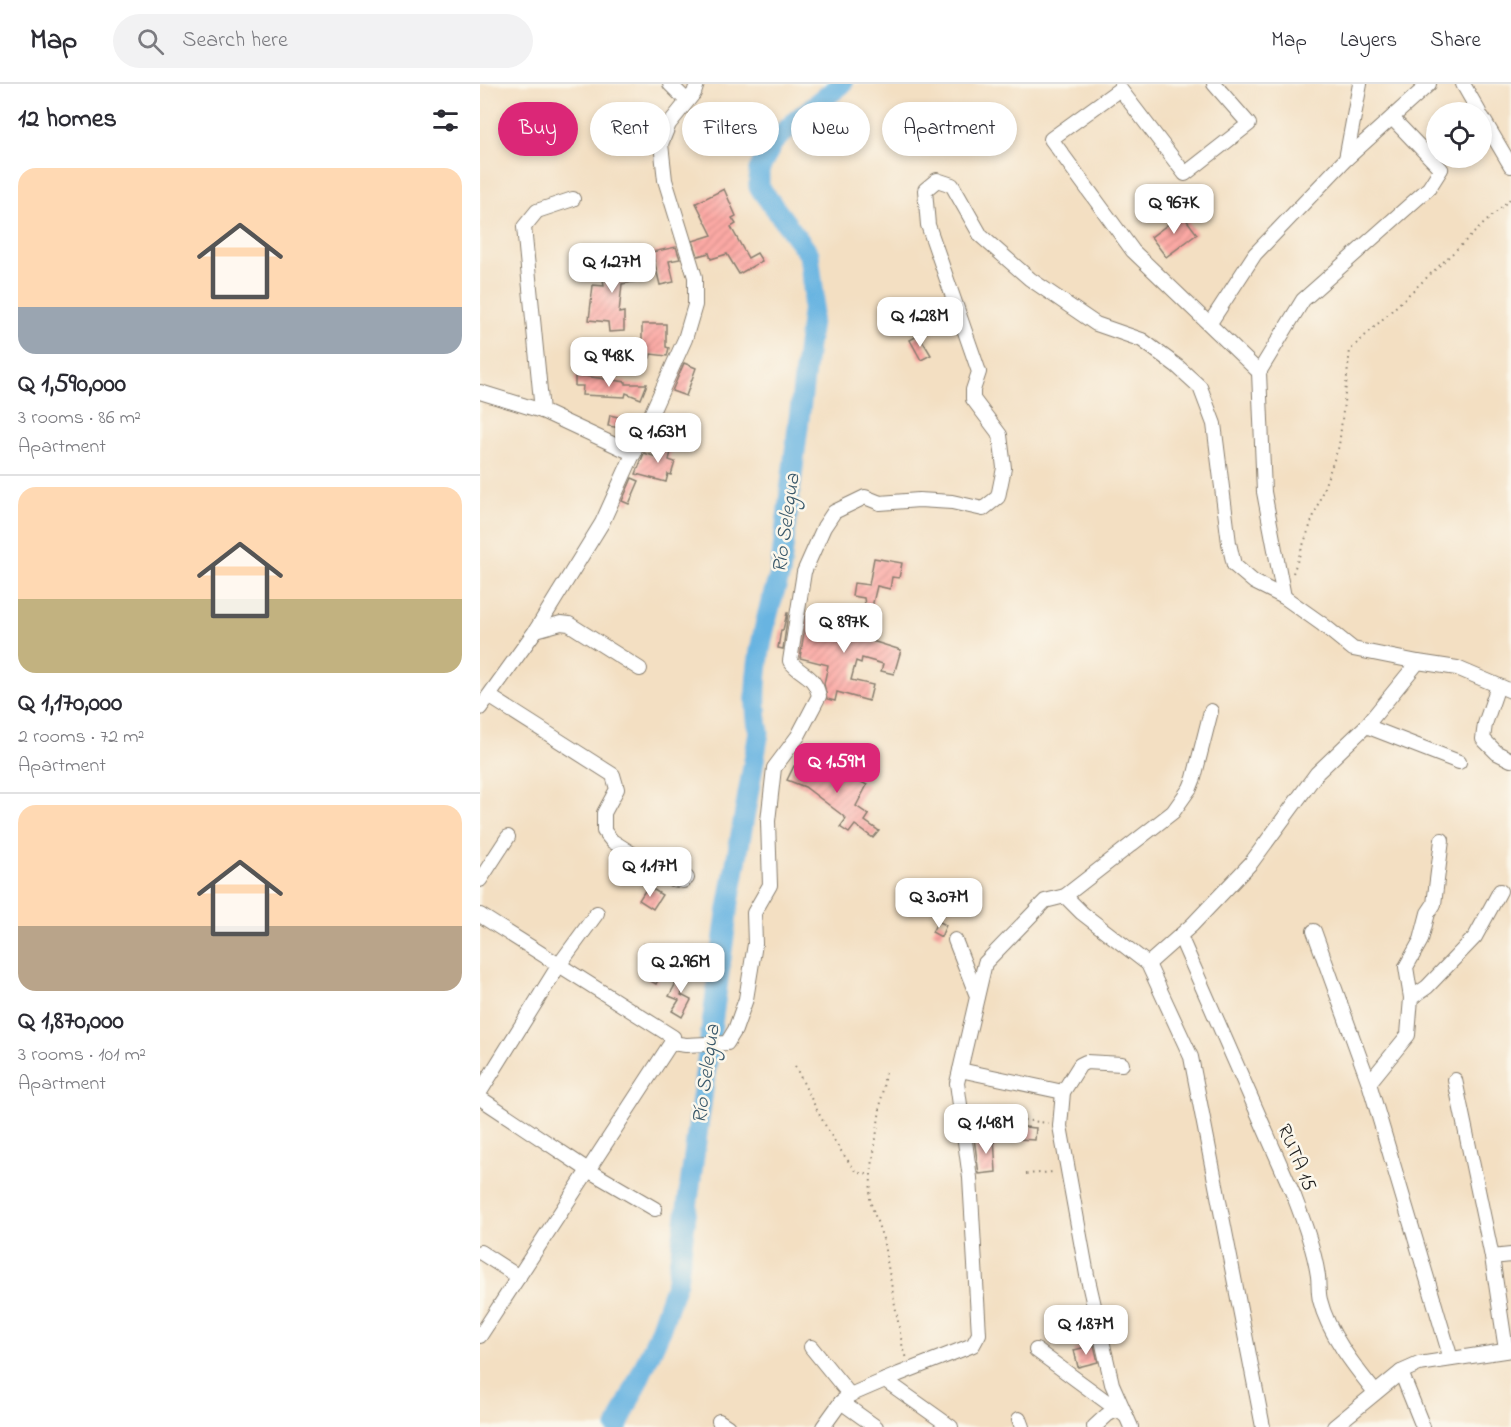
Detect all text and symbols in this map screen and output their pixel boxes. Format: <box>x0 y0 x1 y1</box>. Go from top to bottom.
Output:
search box <box>113 14 533 68</box>
text: Map <box>30 21 77 62</box>
icon: search <box>134 25 167 58</box>
text: Search here <box>182 25 288 57</box>
text: Map <box>1271 26 1307 56</box>
text: Layers <box>1340 26 1397 56</box>
text: Share <box>1430 26 1481 56</box>
text: 12 homes <box>18 101 117 139</box>
chip: Buy <box>498 102 578 156</box>
chip: Rent <box>590 102 670 156</box>
chip: Filters <box>682 102 779 156</box>
chip: New <box>791 102 870 156</box>
chip: Apartment <box>882 102 1017 156</box>
map controls <box>1426 102 1492 168</box>
button: locate <box>1426 102 1492 168</box>
icon: filters <box>429 104 462 137</box>
pin: Q 967K <box>1125 184 1223 235</box>
text: Q 967K <box>1149 189 1199 218</box>
icon: home <box>186 207 294 315</box>
pin: Q 1.27M <box>557 243 667 294</box>
text: Q 1.27M <box>583 248 641 277</box>
pin: Q 1.28M <box>865 297 975 348</box>
text: Q 1.28M <box>891 302 949 331</box>
pin: Q 948K <box>560 337 658 388</box>
text: Q 948K <box>584 342 634 371</box>
text: Q 1,590,000 <box>18 366 126 404</box>
text: 3 rooms · 86 m² <box>18 404 141 433</box>
pin: Q 1.63M <box>603 413 713 464</box>
text: Q 1.63M <box>629 418 687 447</box>
text: Apartment <box>18 433 106 462</box>
water label: Río Selegua <box>765 471 810 575</box>
icon: home <box>186 526 294 634</box>
pin: Q 897K <box>795 603 893 654</box>
text: Q 897K <box>819 608 869 637</box>
text: Q 1,170,000 <box>18 685 122 723</box>
text: 2 rooms · 72 m² <box>18 723 145 752</box>
pin: Q 1.59M <box>782 743 892 794</box>
text: Q 1.59M <box>808 748 866 777</box>
text: Apartment <box>18 752 106 781</box>
icon: home <box>186 844 294 952</box>
pin: Q 1.17M <box>595 847 705 898</box>
text: Q 1.17M <box>622 852 678 881</box>
pin: Q 3.07M <box>884 878 994 929</box>
text: Q 3.07M <box>909 883 969 912</box>
pin: Q 2.96M <box>626 943 736 994</box>
text: Q 2.96M <box>652 948 710 977</box>
text: Q 1,870,000 <box>18 1003 124 1041</box>
water label: Río Selegua <box>685 1022 730 1126</box>
text: 3 rooms · 101 m² <box>18 1041 146 1070</box>
text: Apartment <box>18 1070 106 1099</box>
pin: Q 1.48M <box>931 1104 1041 1155</box>
text: Q 1.48M <box>958 1109 1014 1138</box>
street label: RUTA 15 <box>1269 1120 1323 1196</box>
pin: Q 1.87M <box>1031 1305 1141 1356</box>
text: Q 1.87M <box>1058 1310 1114 1339</box>

